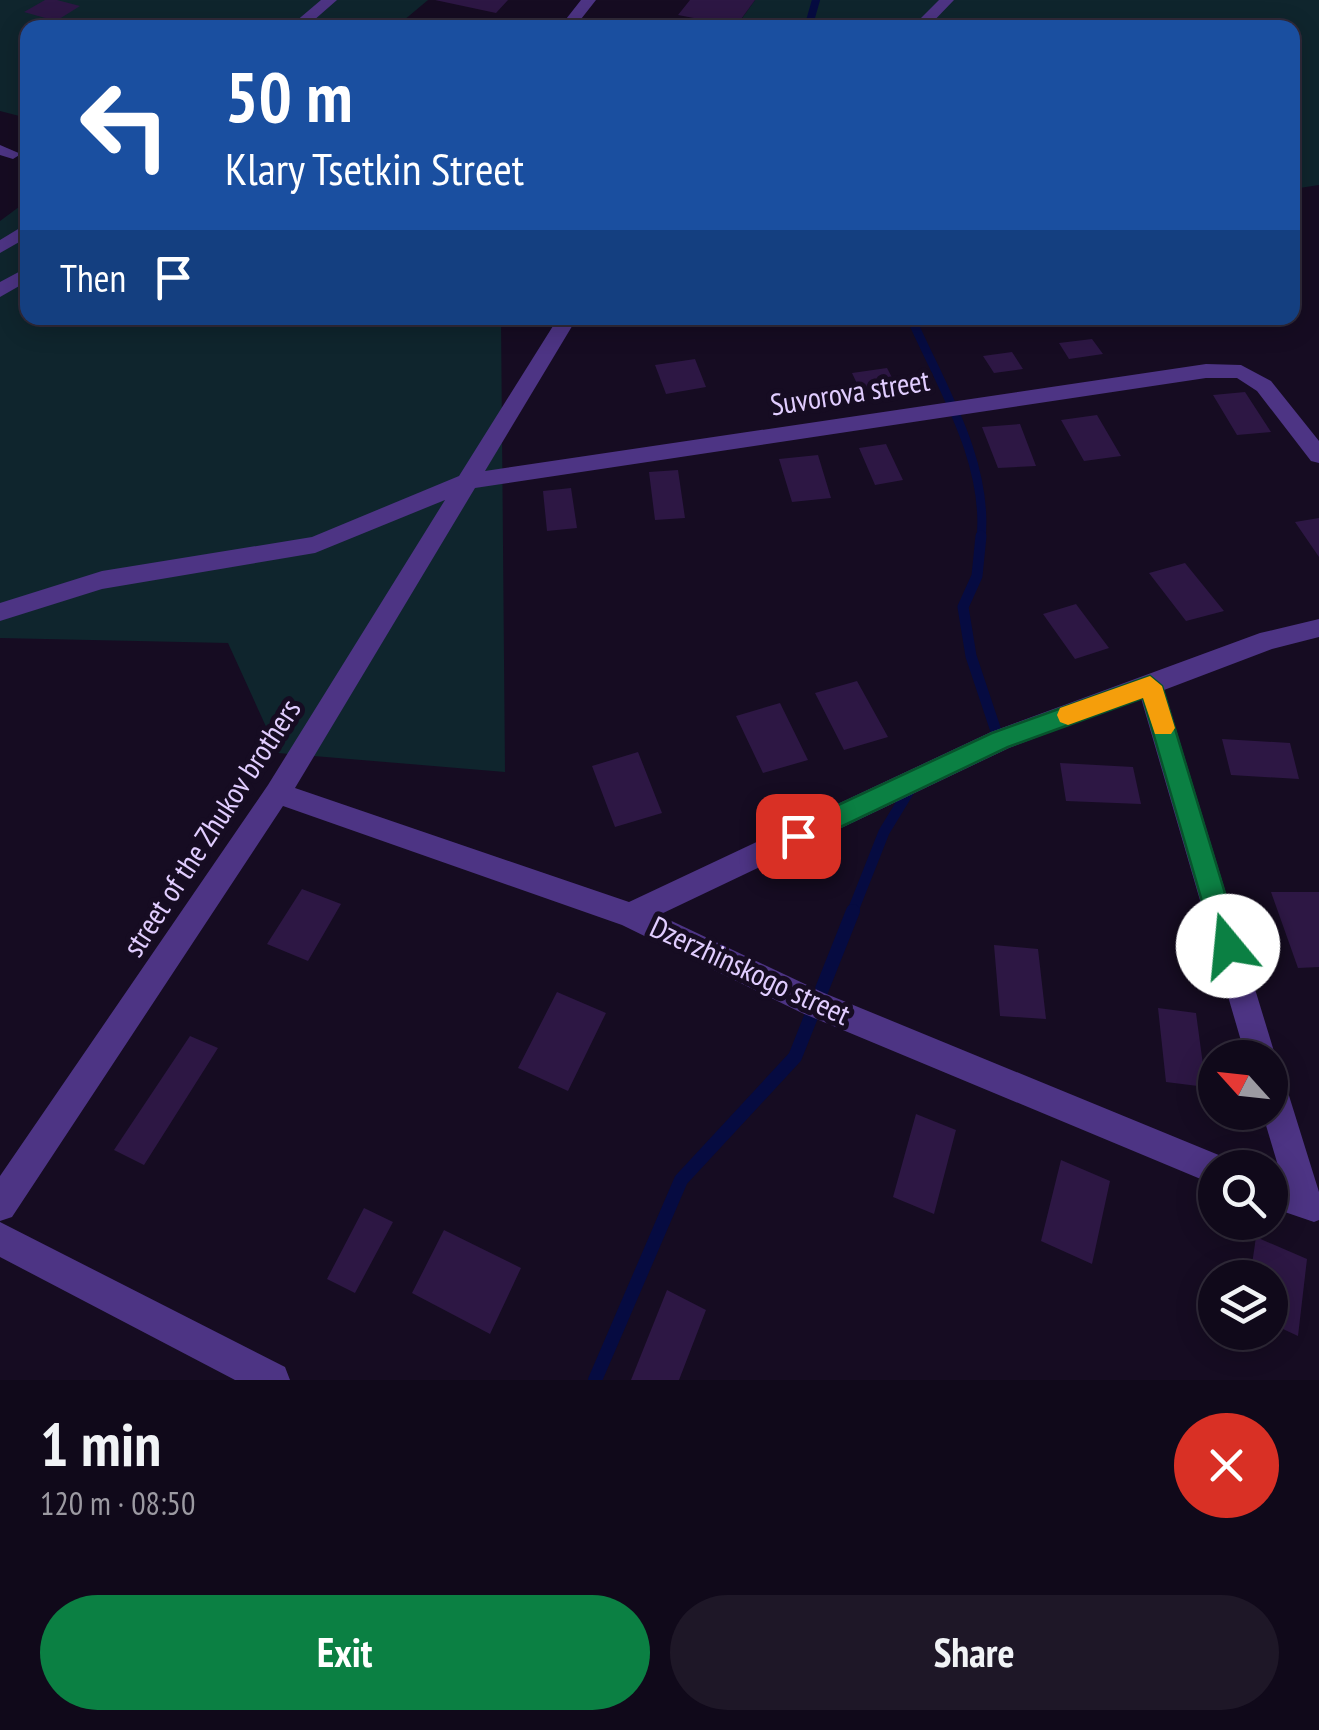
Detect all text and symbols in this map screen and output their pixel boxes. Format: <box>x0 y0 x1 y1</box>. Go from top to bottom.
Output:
text: 50 m <box>225 51 353 141</box>
icon: left <box>60 60 190 190</box>
text: Klary Tsetkin Street <box>225 139 524 197</box>
icon: arrive <box>146 250 201 305</box>
text: Then <box>60 253 126 302</box>
street label: Suvorova street <box>767 360 933 423</box>
street label: street of the Zhukov brothers <box>113 691 309 963</box>
pin <box>756 794 841 879</box>
icon: arrive <box>771 809 826 864</box>
position arrow <box>1176 894 1280 998</box>
street label: Dzerzhinskogo street <box>644 906 857 1033</box>
north arrow <box>1198 1040 1288 1130</box>
map controls <box>1198 1040 1288 1350</box>
button: search <box>1198 1150 1288 1240</box>
button: layers <box>1198 1260 1288 1350</box>
text: 1 min <box>40 1405 161 1483</box>
button: close <box>1174 1413 1279 1518</box>
text: 120 m · 08:50 <box>40 1482 195 1524</box>
button: Exit <box>40 1595 650 1710</box>
button: Share <box>670 1595 1279 1710</box>

